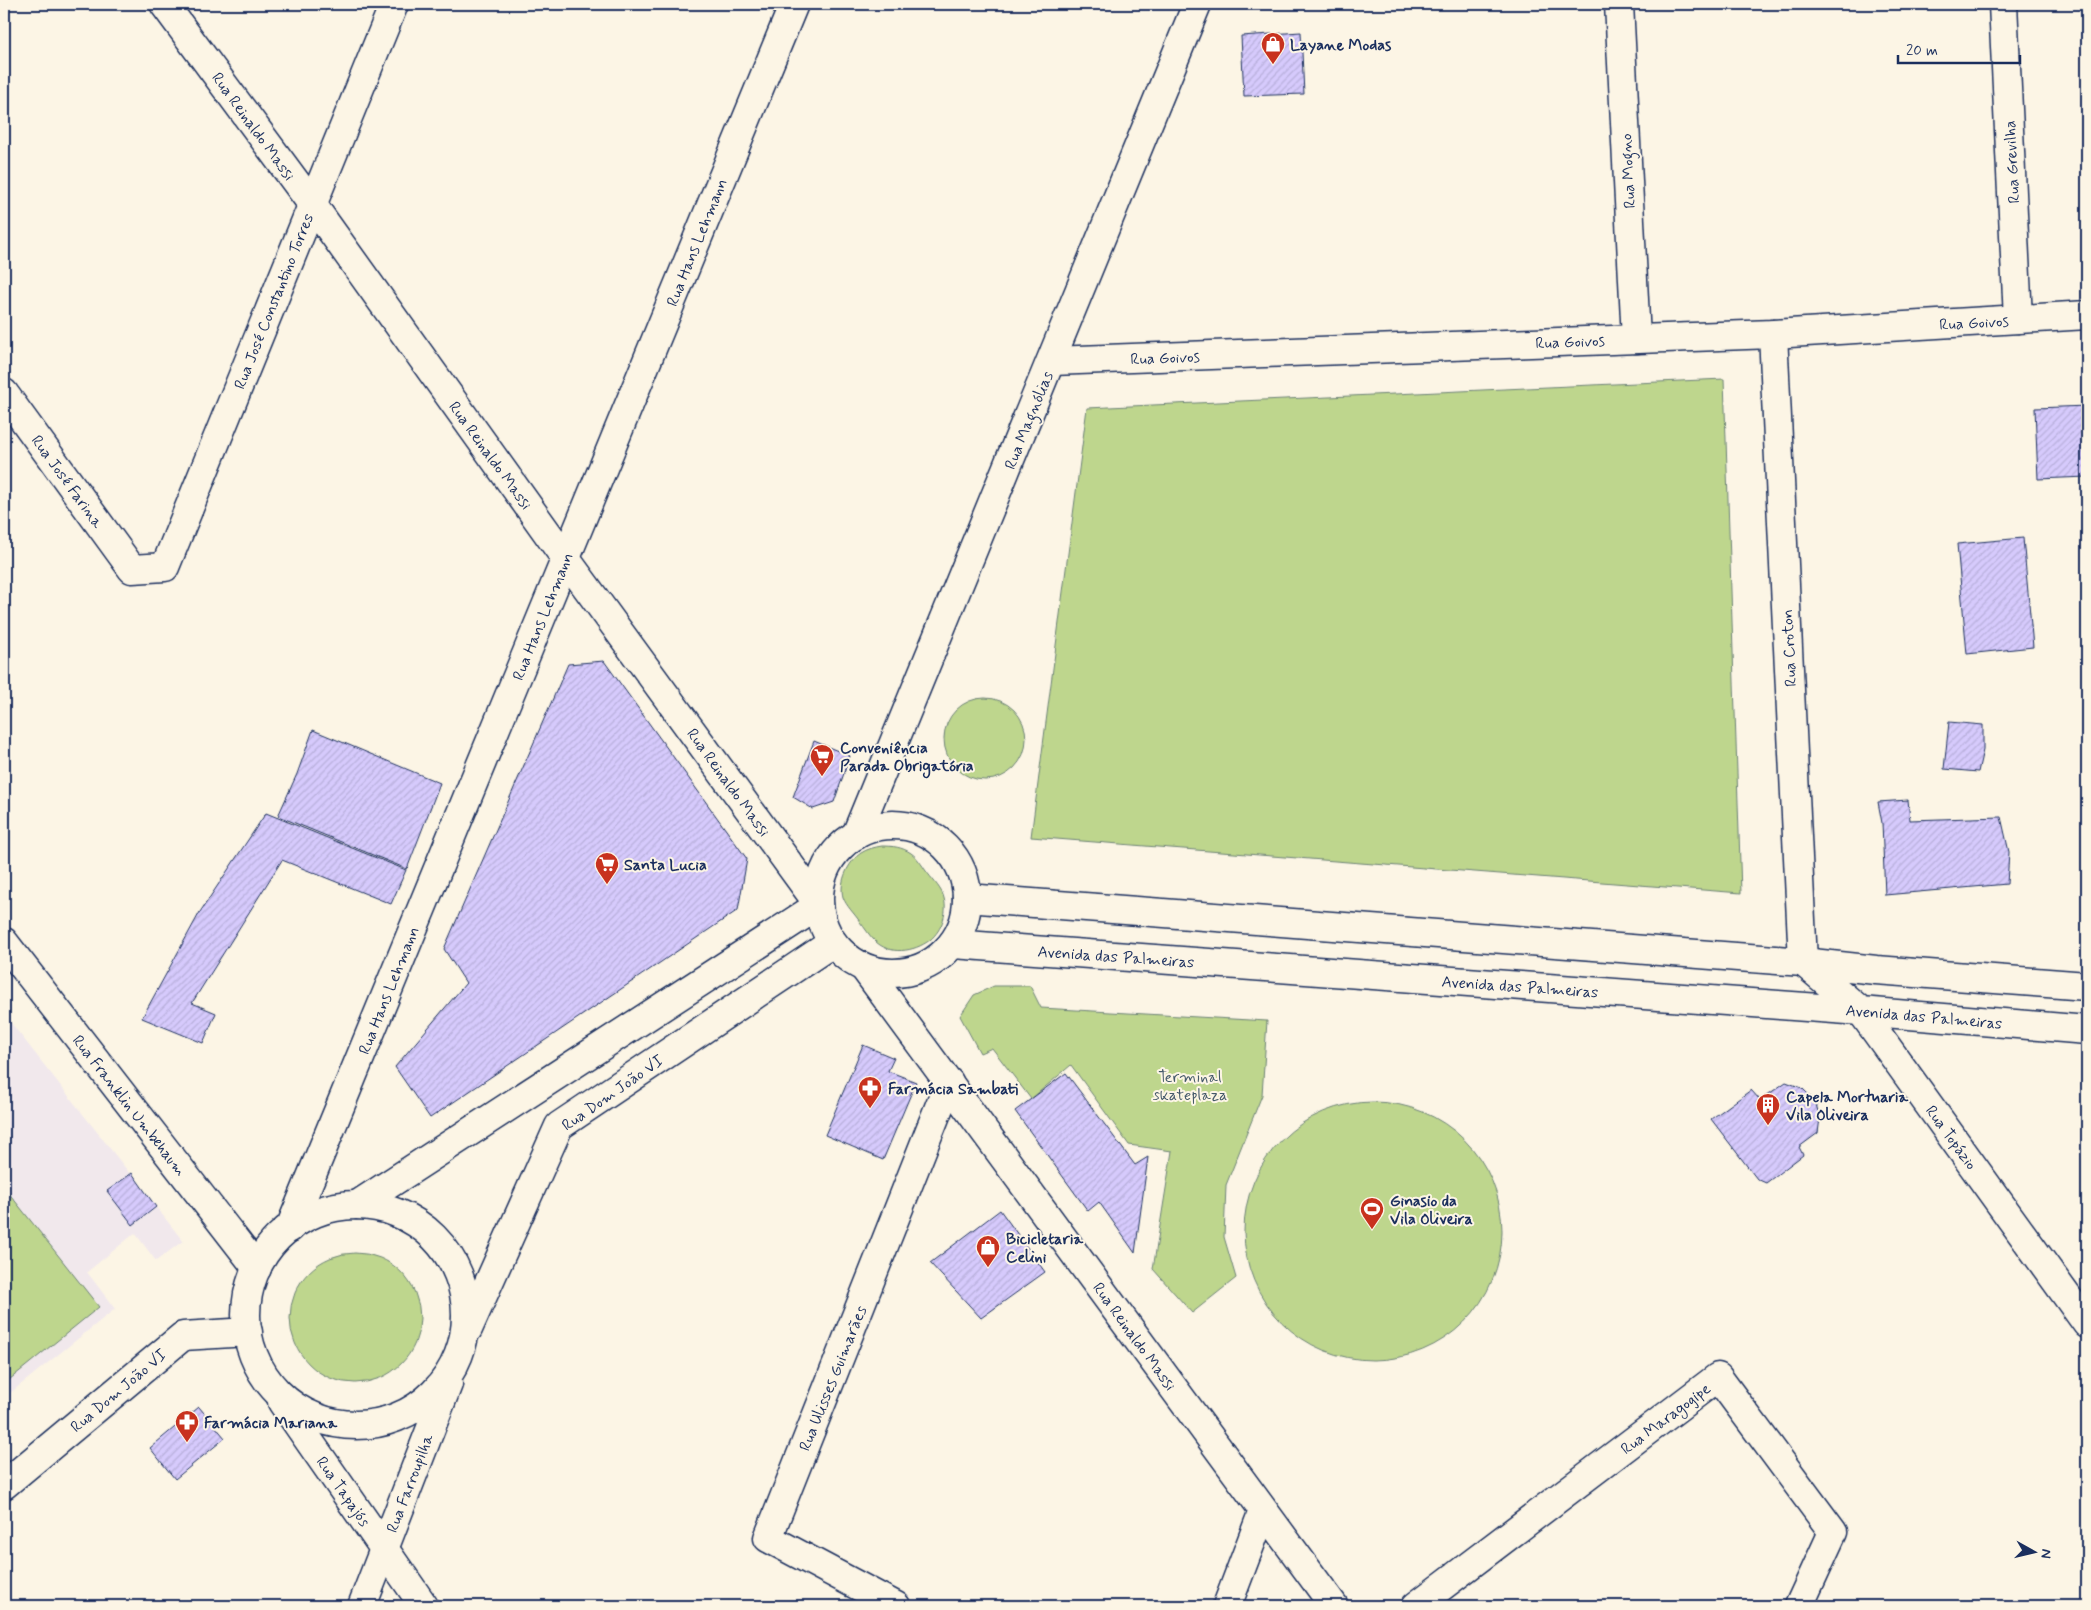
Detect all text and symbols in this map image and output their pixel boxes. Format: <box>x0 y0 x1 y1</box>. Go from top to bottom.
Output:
shop icon: Layane Modas <box>1260 31 1286 65</box>
scale bar <box>1898 32 2021 64</box>
place label: Layane Modas <box>1290 35 1392 56</box>
text: 20 m <box>1906 41 1938 61</box>
street label: Rua Reinaldo Massi <box>206 68 299 186</box>
street label: Rua Grevilha <box>2000 120 2025 204</box>
street label: Rua Mogno <box>1616 133 1642 209</box>
street label: Rua Hans Lehmann <box>662 175 733 310</box>
street label: Rua José Constantino Torres <box>229 211 319 393</box>
street label: Rua Goivos <box>1939 311 2009 336</box>
street label: Rua Goivos <box>1535 331 1605 354</box>
street label: Rua Goivos <box>1130 347 1200 370</box>
street label: Rua Magnólias <box>1000 368 1060 473</box>
street label: Rua Reinaldo Massi <box>443 397 536 515</box>
street label: Rua José Farina <box>26 431 108 533</box>
street label: Rua Hans Lehmann <box>508 549 579 684</box>
street label: Rua Croton <box>1777 609 1802 687</box>
street label: Rua Reinaldo Massi <box>681 724 774 842</box>
place label: Conveniência Parada Obrigatória <box>840 738 974 779</box>
supermarket icon: Conveniência Parada Obrigatória <box>809 743 835 777</box>
supermarket icon: Santa Lucia <box>594 851 620 885</box>
place label: Santa Lucia <box>624 855 707 876</box>
street label: Rua Hans Lehmann <box>354 923 425 1058</box>
street label: Avenida das Palmeiras <box>1037 942 1195 973</box>
street label: Avenida das Palmeiras <box>1441 972 1599 1003</box>
street label: Avenida das Palmeiras <box>1845 1000 2003 1035</box>
street label: Rua Franklin Umbehaum <box>67 1031 191 1181</box>
street label: Rua Dom João VI <box>558 1050 668 1136</box>
park label: Terminal skateplaza <box>1153 1067 1227 1106</box>
pharmacy icon: Farmácia Sambati <box>857 1075 883 1109</box>
place label: Farmácia Sambati <box>888 1079 1019 1100</box>
place label: Capela Mortuaria Vila Oliveira <box>1786 1087 1909 1126</box>
building icon: Capela Mortuaria Vila Oliveira <box>1755 1092 1781 1126</box>
street label: Rua Topázio <box>1920 1101 1981 1174</box>
place label: Ginasio da Vila Oliveira <box>1390 1191 1473 1230</box>
sports icon: Ginasio da Vila Oliveira <box>1359 1196 1385 1230</box>
place label: Bicicletaria Celini <box>1006 1229 1083 1268</box>
shop icon: Bicicletaria Celini <box>975 1234 1001 1268</box>
street label: Rua Reinaldo Massi <box>1087 1278 1180 1396</box>
street label: Rua Ulisses Guimarães <box>795 1303 872 1454</box>
street label: Rua Dom João VI <box>66 1345 172 1438</box>
street label: Rua Maragogipe <box>1617 1378 1716 1461</box>
pharmacy icon: Farmácia Mariana <box>174 1409 200 1443</box>
place label: Farmácia Mariana <box>204 1413 338 1434</box>
street label: Rua Farroupilha <box>382 1431 439 1536</box>
street label: Rua Tapajós <box>311 1453 375 1531</box>
north arrow <box>2008 1528 2058 1578</box>
text: N <box>2036 1548 2055 1560</box>

